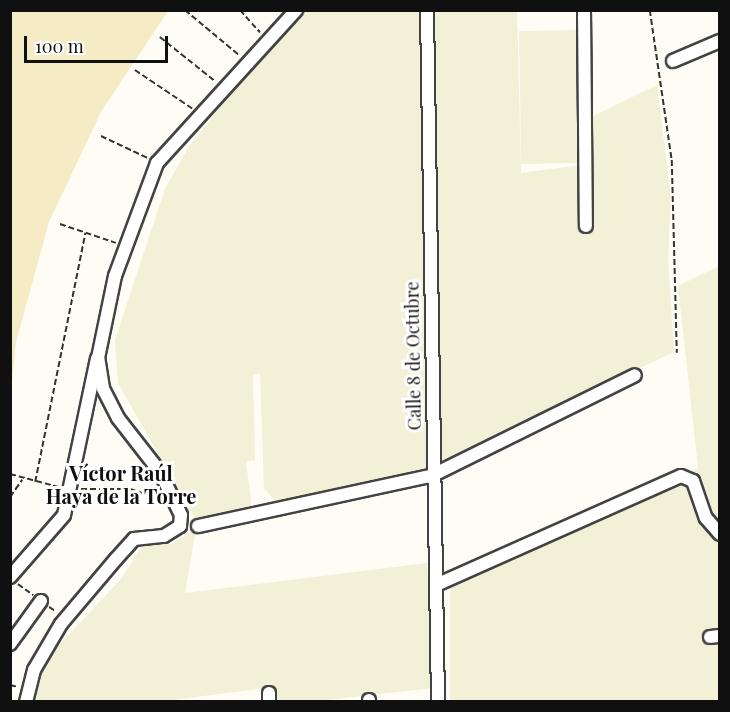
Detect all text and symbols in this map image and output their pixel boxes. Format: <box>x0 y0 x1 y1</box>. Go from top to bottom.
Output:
scale bar <box>27 24 171 62</box>
text: 100 m <box>35 34 84 58</box>
street label: Calle 8 de Octubre <box>401 281 425 431</box>
district label: Víctor Raúl Haya de la Torre <box>45 460 197 507</box>

